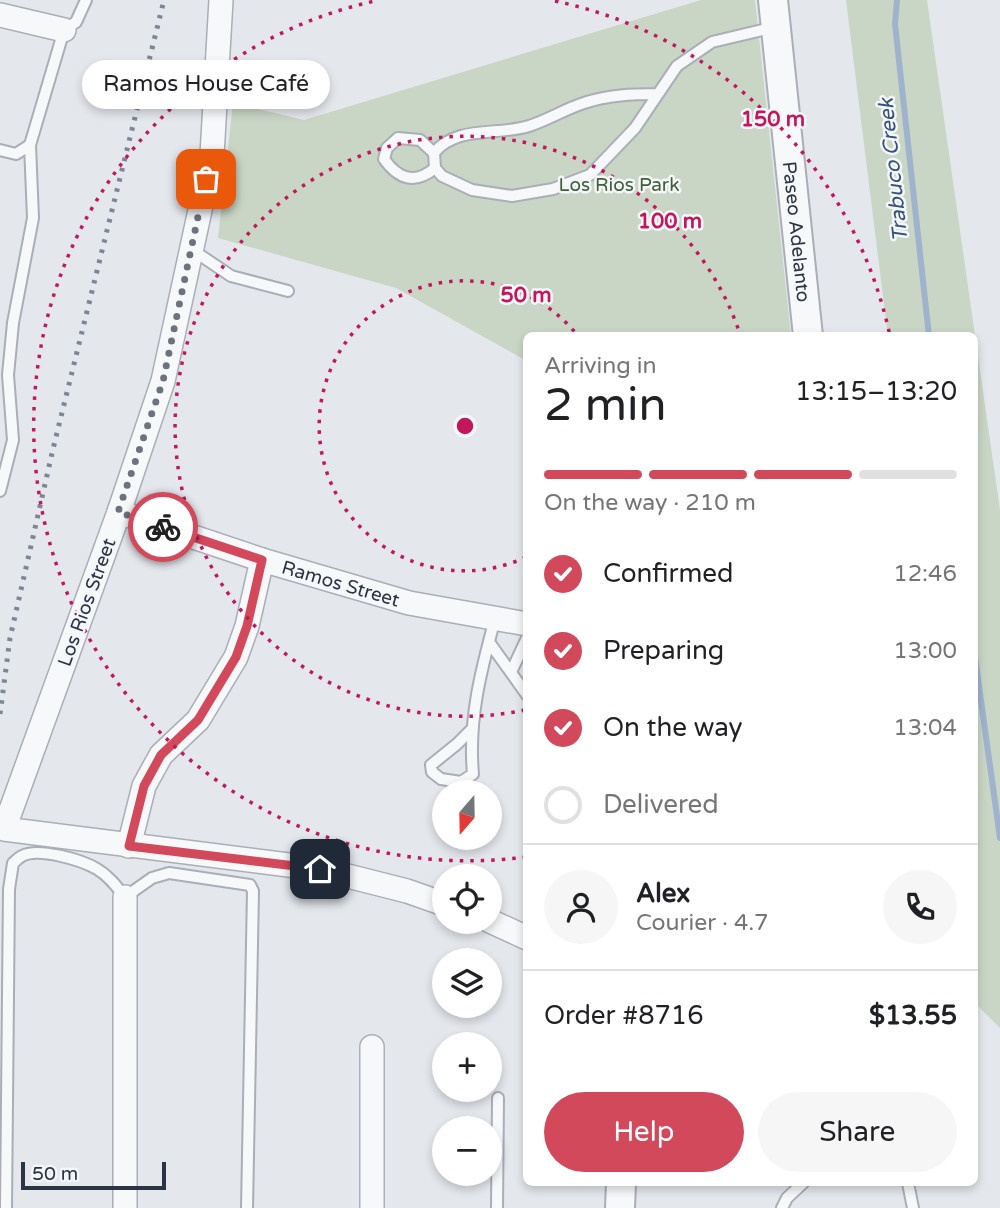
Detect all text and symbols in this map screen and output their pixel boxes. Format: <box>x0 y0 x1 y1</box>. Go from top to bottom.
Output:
callout: Ramos House Café <box>82 60 330 109</box>
text: Ramos House Café <box>103 70 309 98</box>
water label: Trabuco Creek <box>873 95 913 243</box>
text: 150 m <box>741 107 805 132</box>
pin <box>176 149 236 209</box>
icon: bag <box>187 160 225 198</box>
street label: Paseo Adelanto <box>778 160 814 303</box>
park label: Los Rios Park <box>558 174 680 196</box>
text: 100 m <box>638 209 702 234</box>
text: 50 m <box>500 283 552 308</box>
text: Arriving in <box>544 352 657 380</box>
text: 13:15–13:20 <box>795 376 957 407</box>
text: 2 min <box>544 378 667 433</box>
centre of rings <box>453 414 477 438</box>
text: On the way · 210 m <box>544 489 756 517</box>
courier <box>128 492 198 562</box>
icon: bike <box>144 508 182 546</box>
street label: Los Rios Street <box>54 535 120 669</box>
icon: check <box>544 555 582 593</box>
street label: Ramos Street <box>279 556 402 612</box>
text: Confirmed <box>603 558 733 589</box>
text: 12:46 <box>893 560 957 588</box>
icon: check <box>544 632 582 670</box>
text: Preparing <box>603 635 724 666</box>
text: 13:00 <box>893 637 957 665</box>
icon: check <box>544 709 582 747</box>
text: On the way <box>603 712 743 743</box>
text: 13:04 <box>893 714 957 742</box>
north arrow <box>432 780 502 850</box>
map controls <box>432 780 502 1186</box>
text: Delivered <box>603 789 719 820</box>
pin <box>290 839 350 899</box>
icon: home <box>301 850 339 888</box>
button: locate <box>432 864 502 934</box>
button: person <box>544 870 618 944</box>
button: phone <box>883 870 957 944</box>
text: Alex <box>636 878 690 909</box>
text: Courier · 4.7 <box>636 909 769 937</box>
button: layers <box>432 948 502 1018</box>
text: Order #8716 <box>544 1000 704 1031</box>
text: $13.55 <box>869 1000 957 1031</box>
button: + <box>432 1032 502 1102</box>
button: Help <box>544 1092 744 1172</box>
button: Share <box>758 1092 957 1172</box>
button: − <box>432 1116 502 1186</box>
scale bar <box>21 1159 166 1191</box>
text: 50 m <box>32 1163 78 1185</box>

